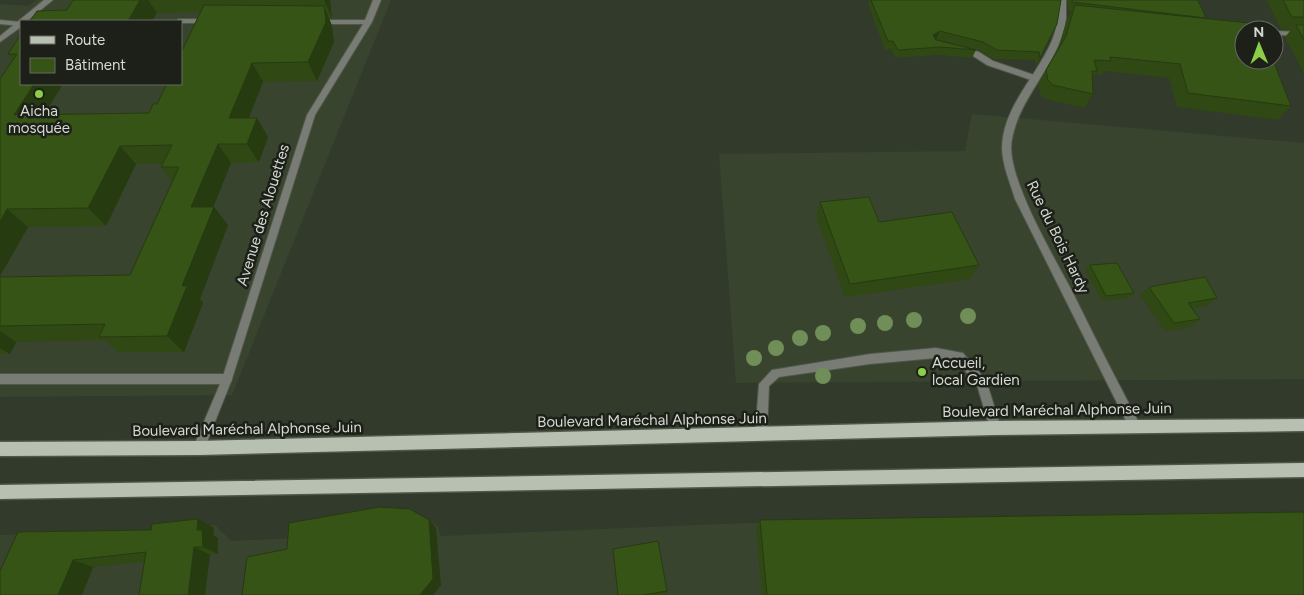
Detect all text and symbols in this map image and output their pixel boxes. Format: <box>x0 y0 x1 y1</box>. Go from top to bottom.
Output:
legend <box>20 20 182 85</box>
north arrow <box>1234 20 1284 70</box>
text: N <box>1253 24 1264 41</box>
text: Route <box>65 31 105 49</box>
text: Bâtiment <box>65 56 126 74</box>
marker: Aicha mosquée <box>33 88 45 100</box>
place label: Aicha mosquée <box>8 102 70 137</box>
street label: Avenue des Alouettes <box>233 142 293 288</box>
street label: Rue du Bois Hardy <box>1023 178 1093 296</box>
place label: Accueil, local Gardien <box>932 354 1020 389</box>
marker: Accueil, local Gardien <box>916 366 928 378</box>
street label: Boulevard Maréchal Alphonse Juin <box>942 399 1172 421</box>
street label: Boulevard Maréchal Alphonse Juin <box>537 409 767 431</box>
street label: Boulevard Maréchal Alphonse Juin <box>132 418 362 440</box>

